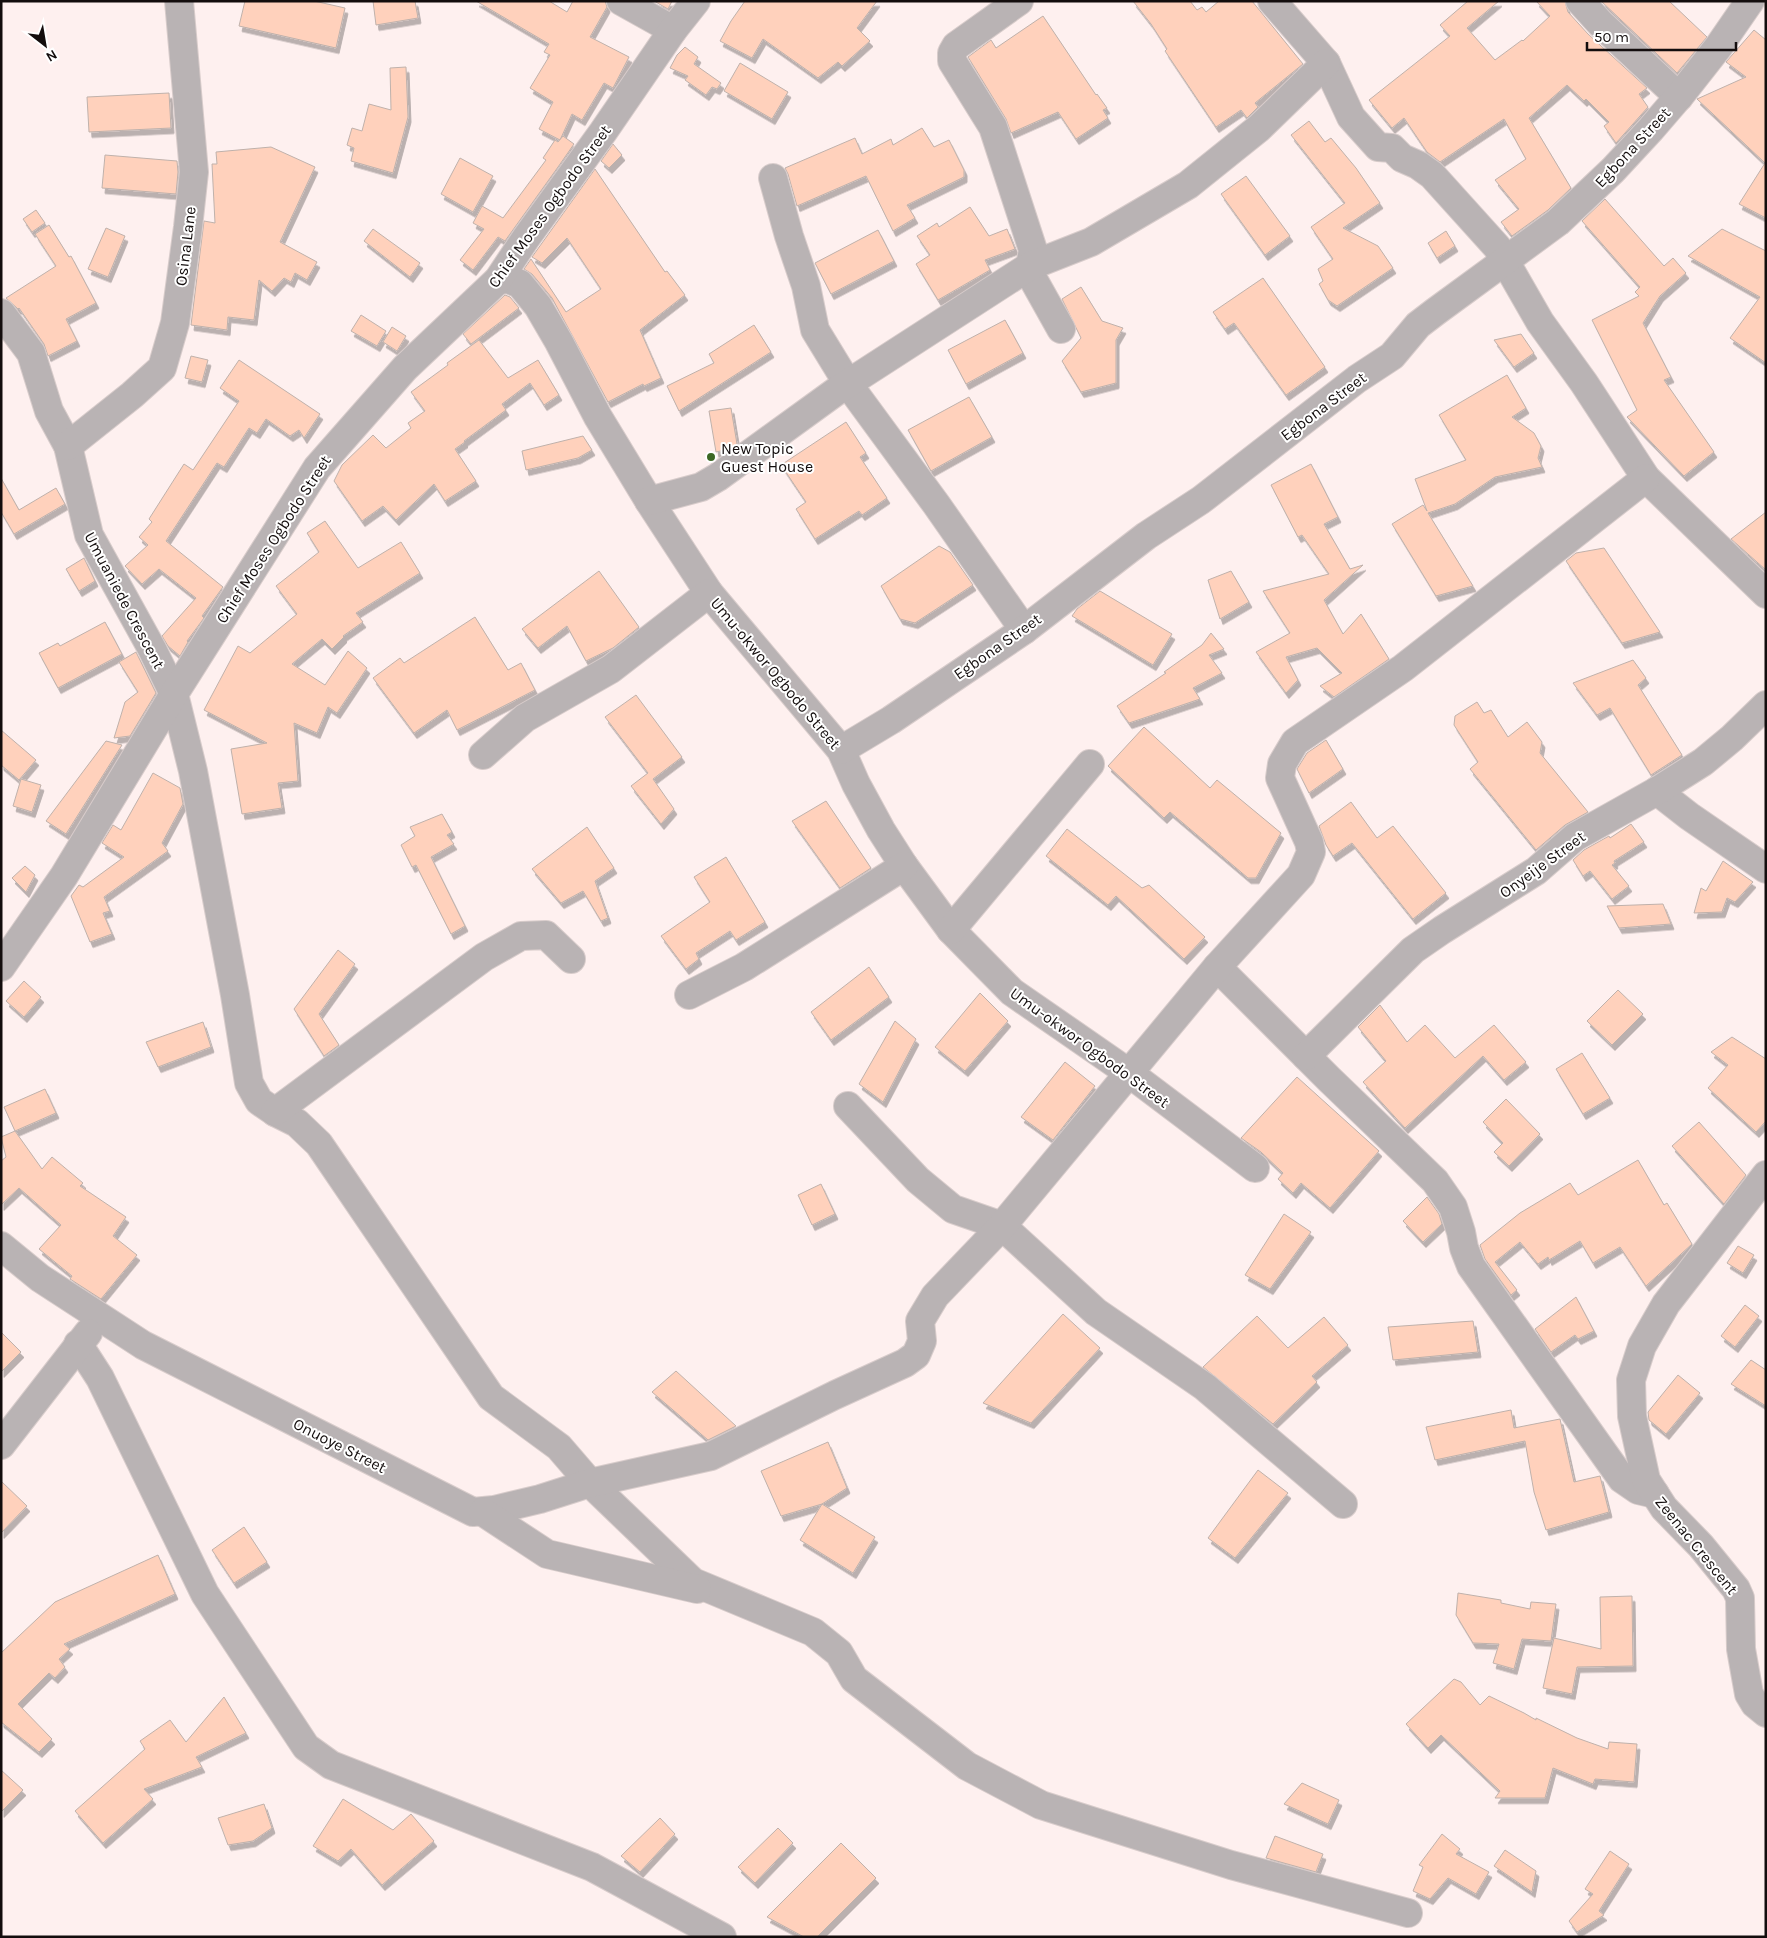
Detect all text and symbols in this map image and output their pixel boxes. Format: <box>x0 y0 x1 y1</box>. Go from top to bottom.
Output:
north arrow <box>20 20 70 70</box>
scale bar <box>1587 20 1736 52</box>
text: 50 m <box>1594 28 1629 46</box>
text: N <box>43 46 60 66</box>
street label: Egbona Street <box>1590 103 1674 191</box>
street label: Chief Moses Ogbodo Street <box>484 121 615 291</box>
street label: Osina Lane <box>171 205 200 287</box>
street label: Egbona Street <box>1277 368 1370 445</box>
place label: New Topic Guest House <box>721 439 813 476</box>
marker: New Topic Guest House <box>705 451 717 463</box>
street label: Chief Moses Ogbodo Street <box>212 452 335 627</box>
street label: Umuaniede Crescent <box>80 528 169 672</box>
street label: Umu-okwor Ogbodo Street <box>707 594 845 753</box>
street label: Egbona Street <box>950 609 1045 684</box>
street label: Onyeije Street <box>1496 827 1589 902</box>
street label: Umu-okwor Ogbodo Street <box>1007 983 1173 1111</box>
street label: Onuoye Street <box>290 1414 389 1477</box>
street label: Zeenac Crescent <box>1651 1492 1742 1598</box>

